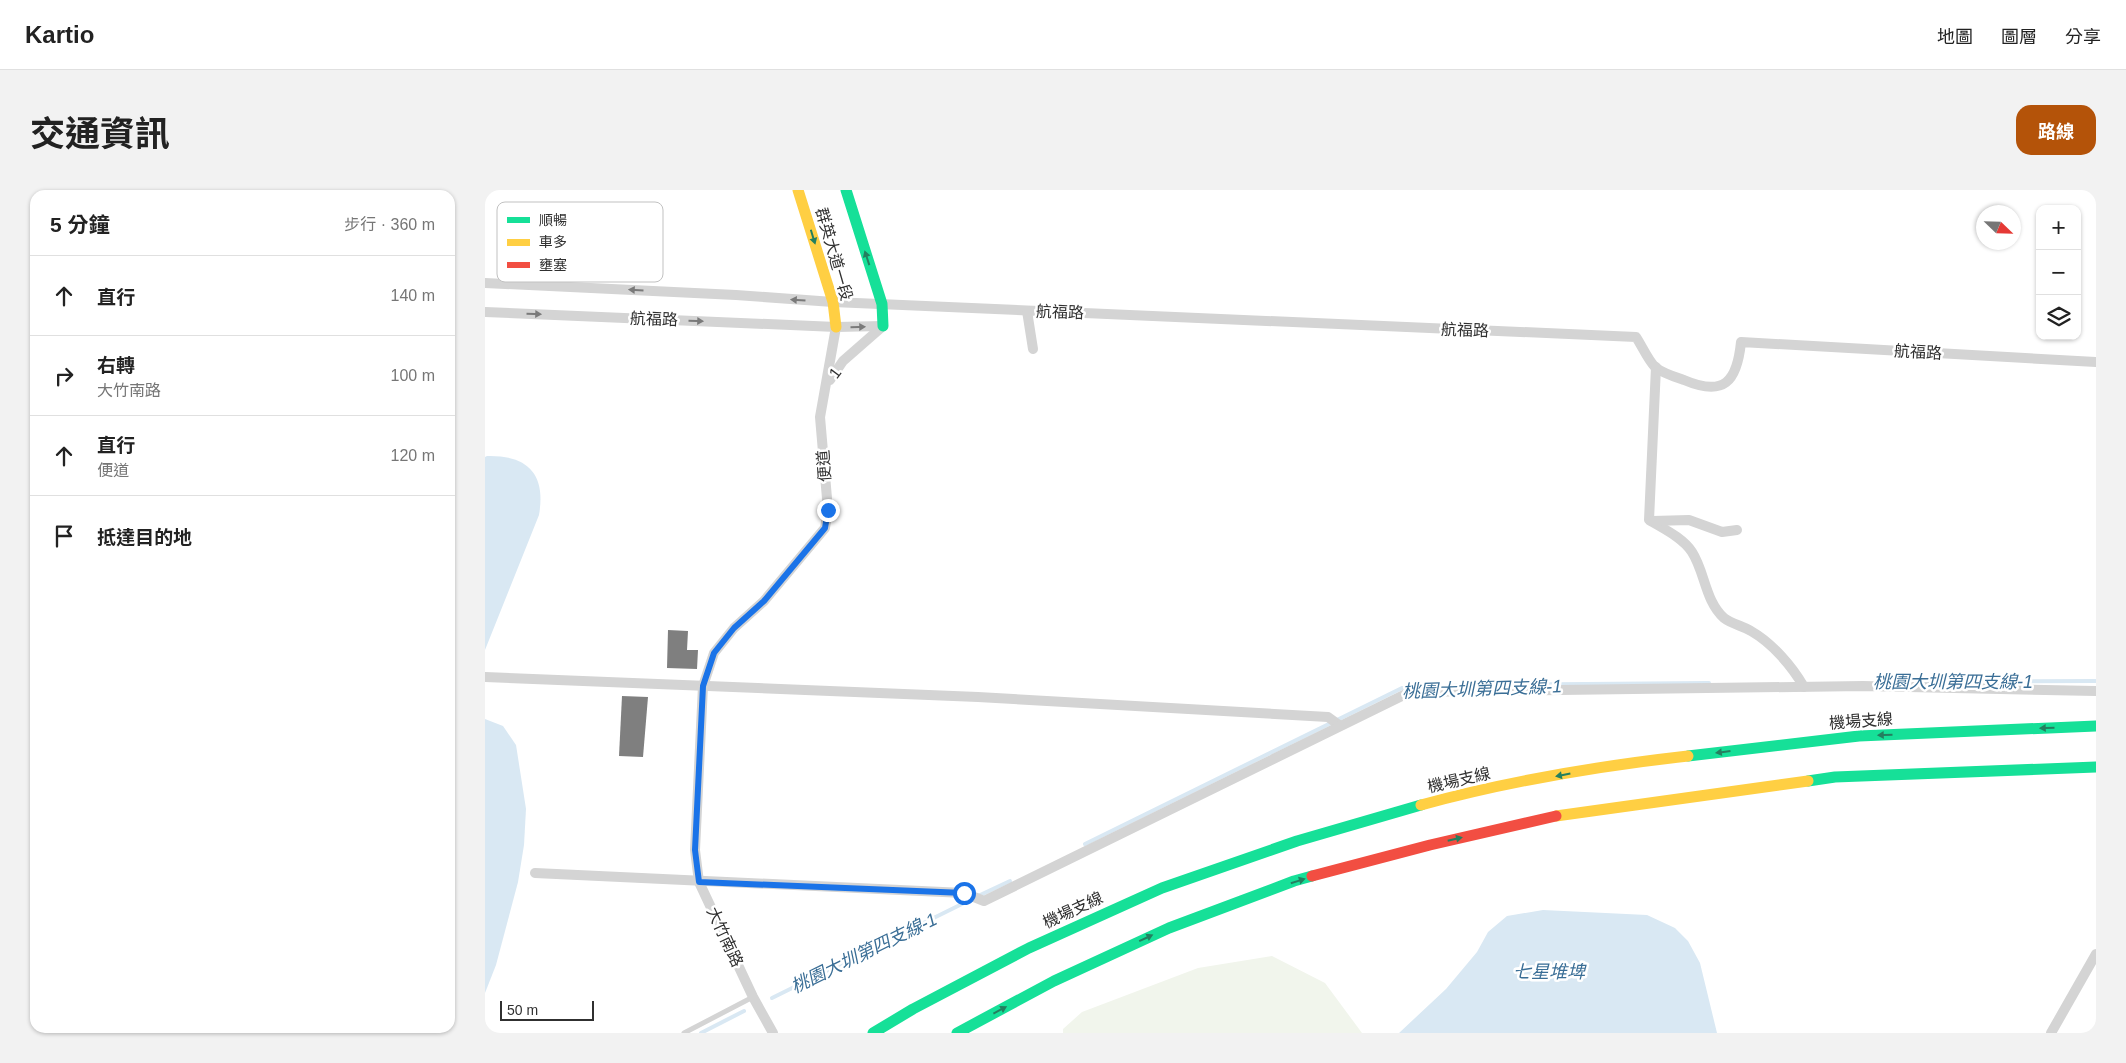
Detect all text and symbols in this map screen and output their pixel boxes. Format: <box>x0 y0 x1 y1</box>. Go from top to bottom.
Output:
text: Kartio <box>25 21 94 48</box>
text: 地圖 <box>1937 27 1973 47</box>
text: 圖層 <box>2001 27 2037 47</box>
text: 分享 <box>2065 27 2101 47</box>
button: 路線 <box>2016 105 2096 155</box>
text: 交通資訊 <box>30 114 170 153</box>
legend <box>497 202 663 282</box>
north arrow <box>1976 205 2021 250</box>
map controls <box>2036 205 2081 340</box>
button: + <box>2036 205 2081 250</box>
street label: 群英大道一段 <box>813 206 855 302</box>
text: 順暢 <box>539 212 567 228</box>
text: 5 分鐘 <box>50 213 110 236</box>
text: 步行 · 360 m <box>344 216 435 233</box>
one-way arrow <box>809 229 817 244</box>
text: 車多 <box>539 234 567 250</box>
one-way arrow <box>863 250 871 265</box>
button: − <box>2036 250 2081 295</box>
text: 壅塞 <box>539 257 567 273</box>
icon: ahead <box>50 282 78 310</box>
one-way arrow <box>628 286 644 294</box>
text: 直行 <box>97 287 135 308</box>
text: 140 m <box>391 287 435 304</box>
one-way arrow <box>790 295 806 303</box>
button: layers <box>2036 295 2081 340</box>
street label: 航福路 <box>1036 303 1084 321</box>
street label: 航福路 <box>630 310 678 328</box>
one-way arrow <box>526 311 542 319</box>
one-way arrow <box>688 318 704 326</box>
street label: 航福路 <box>1441 321 1489 339</box>
one-way arrow <box>851 322 867 330</box>
street label: 航福路 <box>1894 342 1942 362</box>
text: 右轉 <box>97 355 135 376</box>
icon: right <box>50 362 78 390</box>
street label: 1 <box>826 364 845 382</box>
text: 100 m <box>391 367 435 384</box>
text: 大竹南路 <box>97 382 161 399</box>
text: 直行 <box>97 435 135 456</box>
icon: ahead <box>50 442 78 470</box>
text: 120 m <box>391 447 435 464</box>
street label: 便道 <box>814 449 834 483</box>
text: 便道 <box>97 462 129 479</box>
route end <box>817 499 840 522</box>
icon: arrive <box>50 522 78 550</box>
text: 抵達目的地 <box>97 527 192 548</box>
water label: 桃園大圳第四支線-1 <box>1873 672 2033 692</box>
water label: 桃園大圳第四支線-1 <box>1402 676 1562 702</box>
street label: 機場支線 <box>1828 710 1894 732</box>
one-way arrow <box>2039 724 2055 732</box>
one-way arrow <box>1877 731 1893 739</box>
one-way arrow <box>1715 748 1731 756</box>
street label: 機場支線 <box>1426 765 1492 795</box>
one-way arrow <box>1554 771 1570 779</box>
one-way arrow <box>1447 835 1462 843</box>
one-way arrow <box>1290 876 1305 884</box>
route start <box>953 882 976 905</box>
street label: 機場支線 <box>1040 889 1106 931</box>
street label: 大竹南路 <box>704 904 746 970</box>
water label: 桃園大圳第四支線-1 <box>788 909 940 997</box>
one-way arrow <box>1139 934 1153 942</box>
water label: 七星堆埤 <box>1513 962 1587 982</box>
scale bar <box>500 998 594 1021</box>
text: 50 m <box>507 1002 538 1018</box>
one-way arrow <box>993 1006 1007 1014</box>

